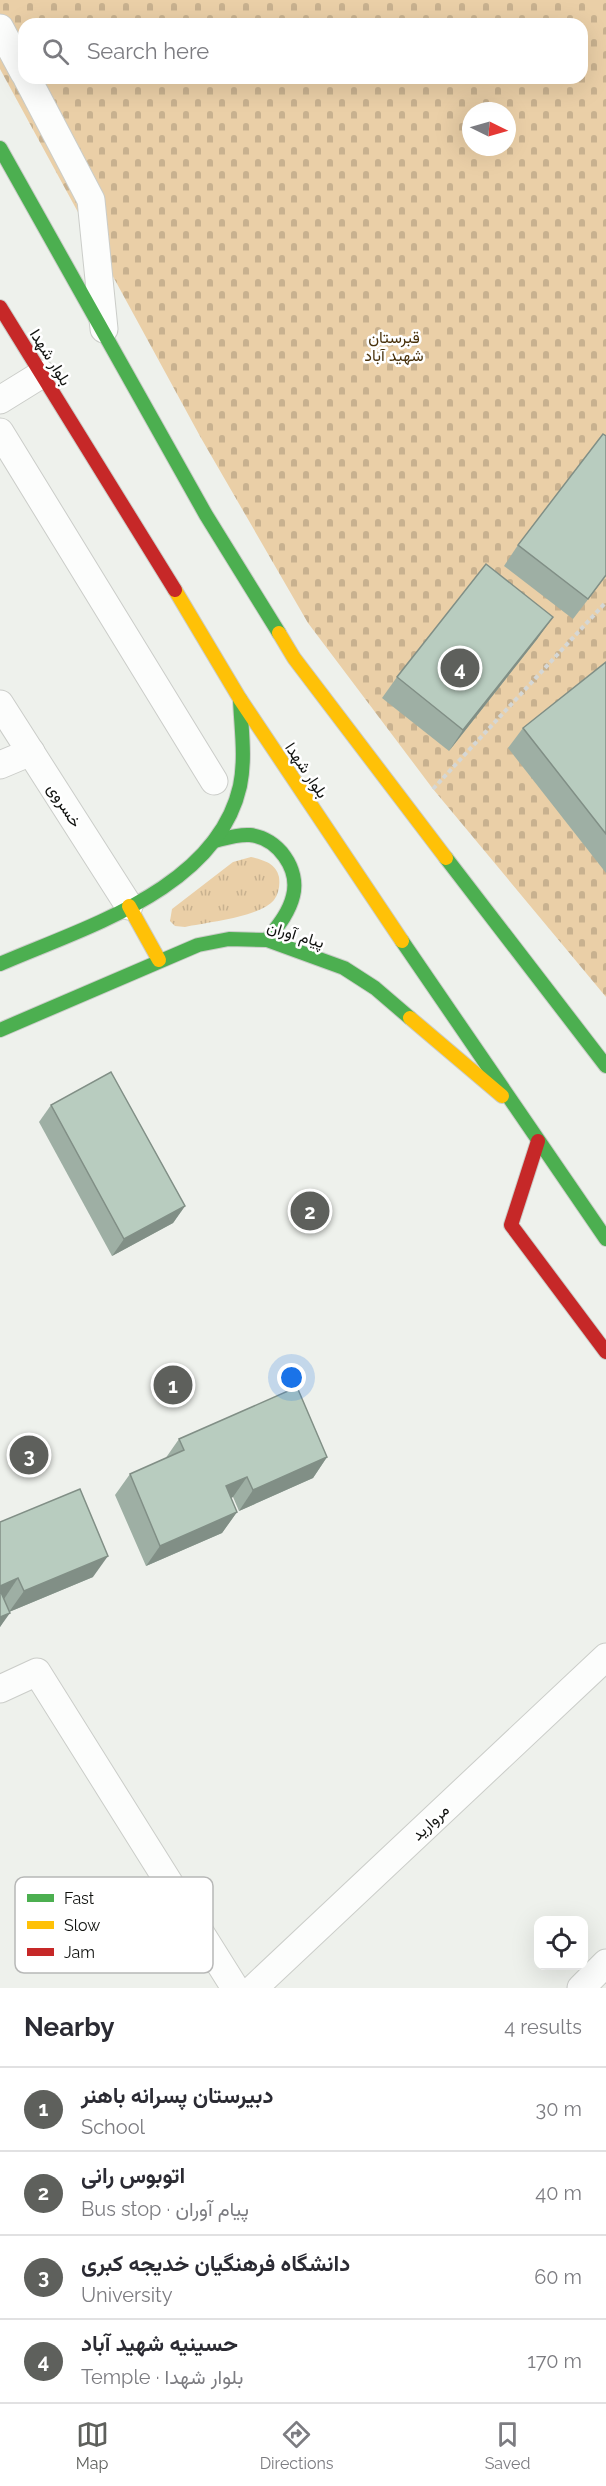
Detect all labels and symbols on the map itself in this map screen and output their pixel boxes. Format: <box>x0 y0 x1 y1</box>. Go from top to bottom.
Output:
north arrow <box>462 102 516 156</box>
street label: بلوار شهدا <box>25 326 75 390</box>
park label: قبرستان شهید آباد <box>364 328 424 366</box>
pin: 4 <box>440 646 480 690</box>
street label: بلوار شهدا <box>280 739 332 802</box>
street label: خسروی <box>43 780 86 832</box>
street label: پیام آوران <box>264 917 327 954</box>
pin: 2 <box>290 1188 330 1234</box>
pin: 1 <box>154 1362 192 1408</box>
your location <box>277 1363 306 1392</box>
pin: 3 <box>9 1432 48 1478</box>
street label: مروارید <box>408 1800 454 1845</box>
legend <box>15 1877 213 1973</box>
text: Fast <box>64 1889 95 1908</box>
text: Slow <box>64 1916 100 1935</box>
text: Jam <box>64 1943 95 1962</box>

